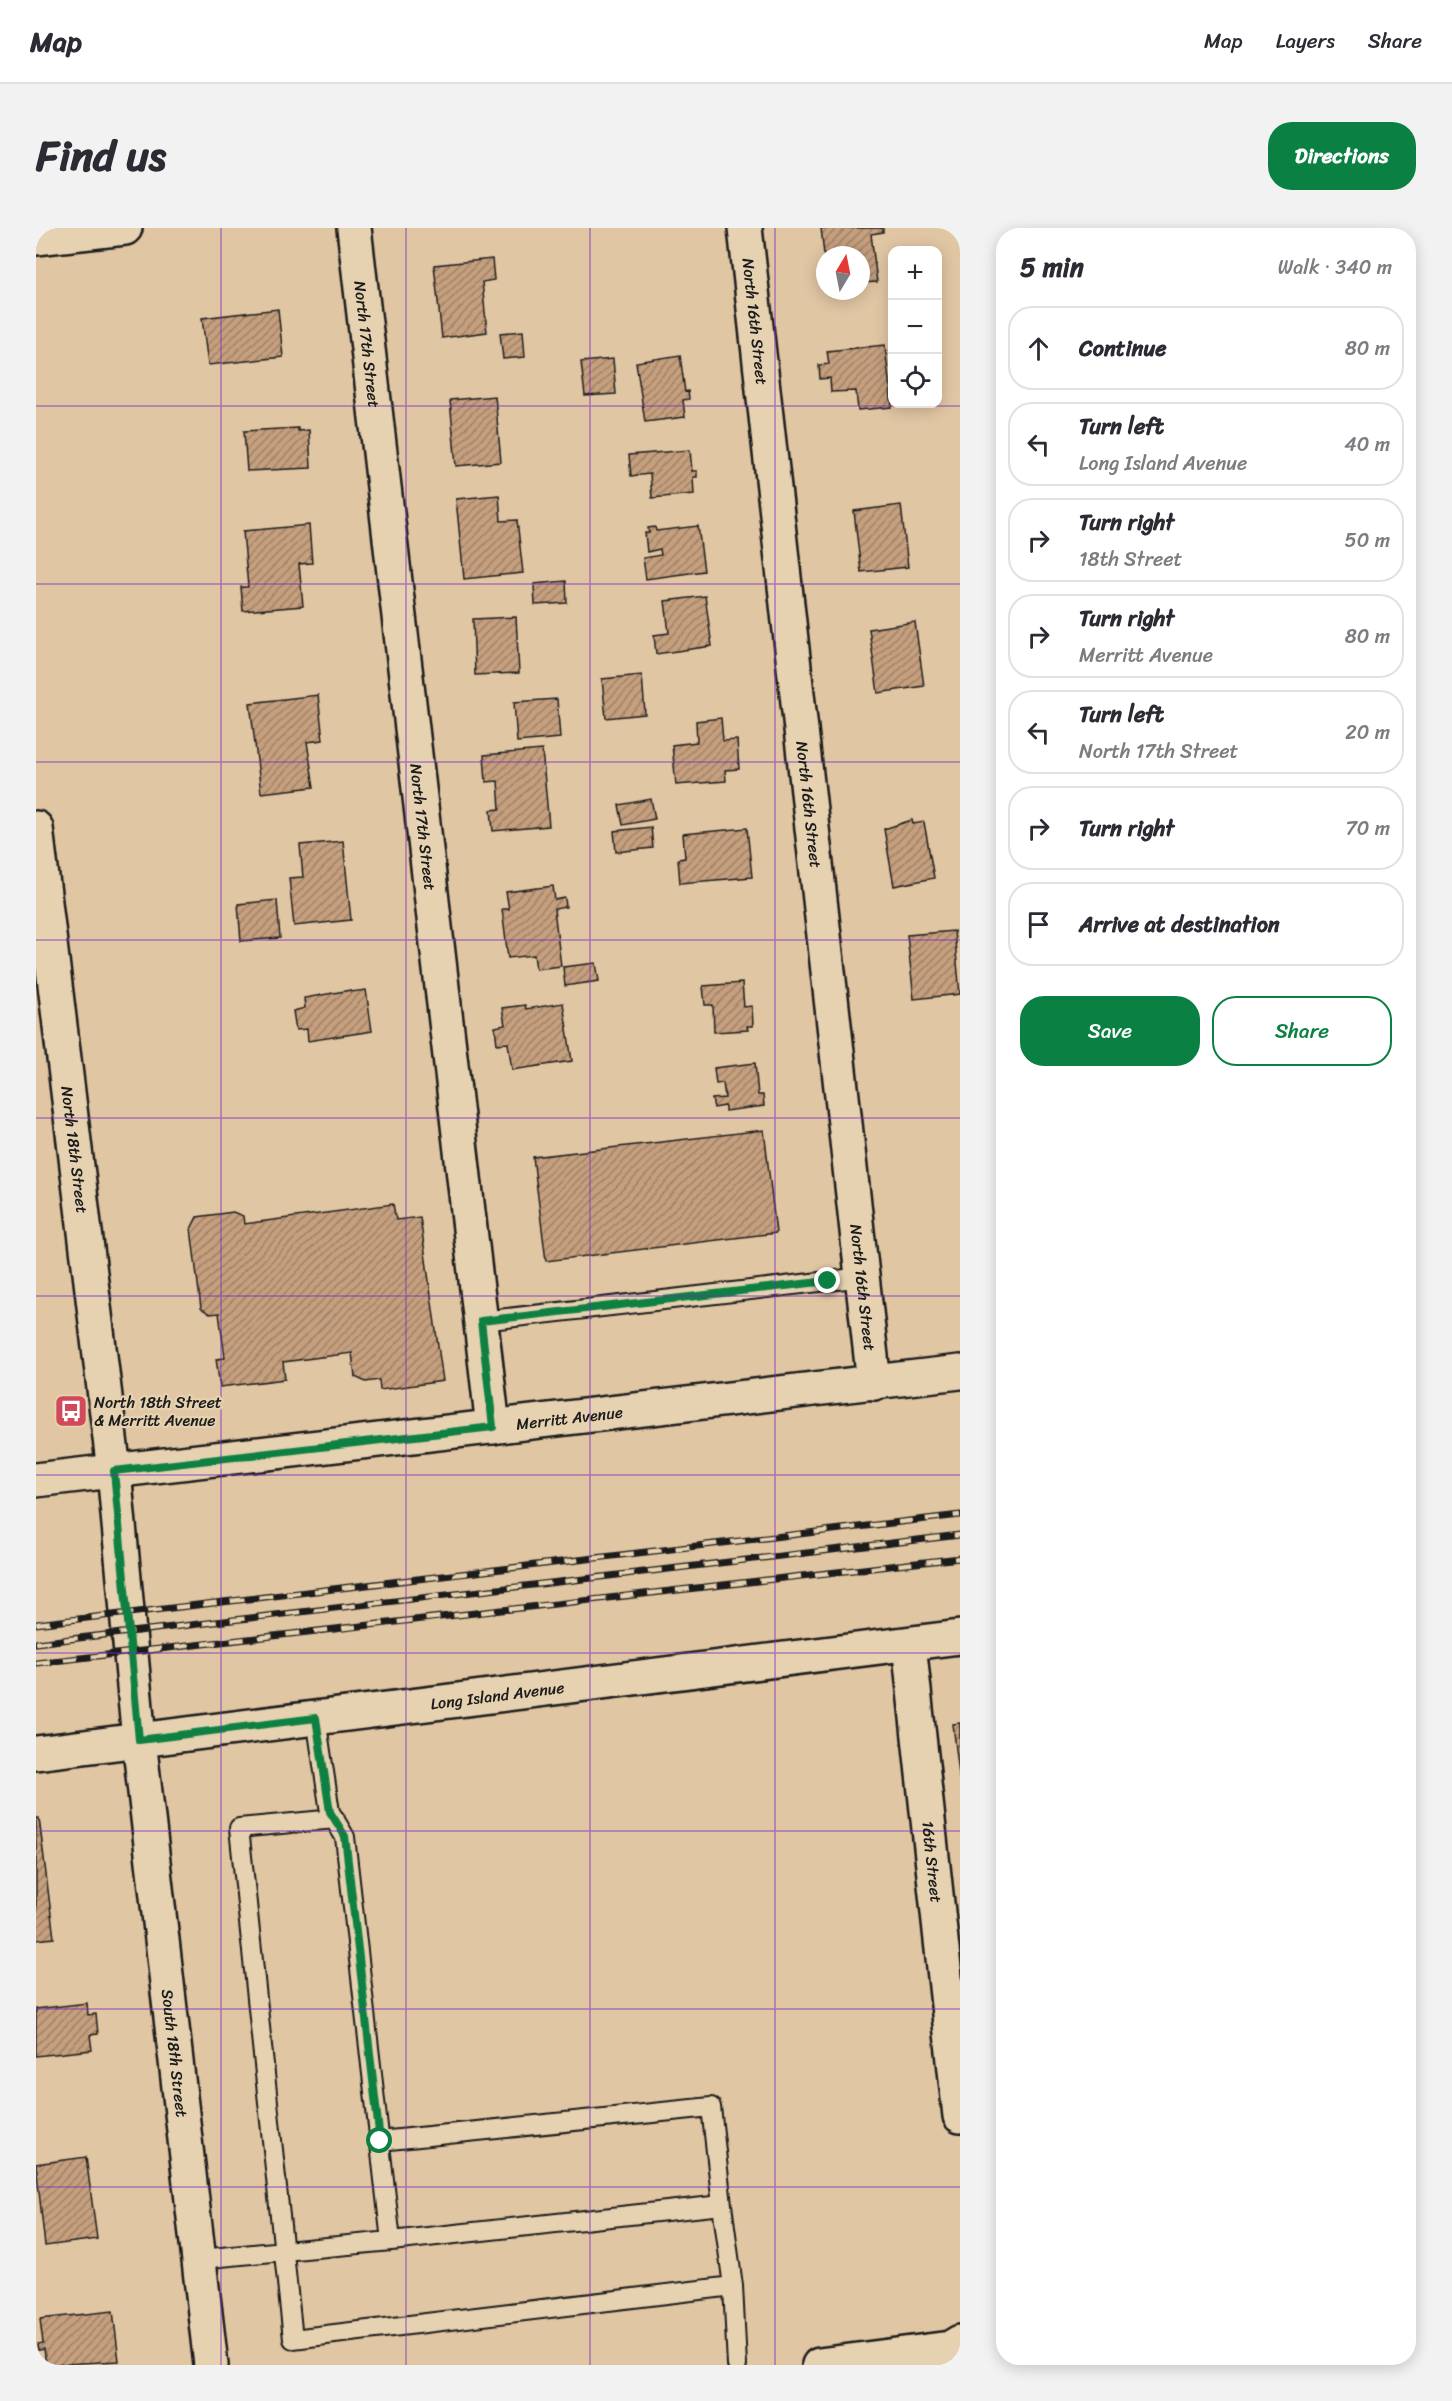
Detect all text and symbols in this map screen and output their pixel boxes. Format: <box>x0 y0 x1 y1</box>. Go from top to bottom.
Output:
text: Map <box>30 17 82 66</box>
text: Map <box>1204 22 1243 60</box>
text: Layers <box>1276 22 1335 60</box>
text: Share <box>1368 22 1422 60</box>
text: Find us <box>36 119 166 193</box>
button: Directions <box>1268 122 1416 190</box>
text: 5 min <box>1020 244 1084 290</box>
north arrow <box>816 246 870 300</box>
map controls <box>888 246 942 408</box>
button: + <box>888 246 942 300</box>
text: Walk · 340 m <box>1278 250 1392 285</box>
street label: North 16th Street <box>734 256 777 386</box>
street label: North 17th Street <box>346 279 389 409</box>
button: − <box>888 300 942 354</box>
text: Continue <box>1079 329 1167 368</box>
text: 80 m <box>1345 331 1390 366</box>
icon: ahead <box>1022 332 1055 365</box>
button: locate <box>888 354 942 408</box>
text: Turn left <box>1079 407 1164 446</box>
text: 40 m <box>1344 427 1390 462</box>
icon: left <box>1022 428 1055 461</box>
text: Long Island Avenue <box>1079 446 1247 481</box>
text: Turn right <box>1079 503 1174 542</box>
text: 50 m <box>1345 523 1390 558</box>
icon: right <box>1022 524 1055 557</box>
text: 18th Street <box>1079 542 1182 577</box>
text: Turn right <box>1079 599 1174 638</box>
text: 80 m <box>1345 619 1390 654</box>
icon: right <box>1022 620 1055 653</box>
text: Merritt Avenue <box>1079 638 1213 673</box>
text: Turn left <box>1079 695 1164 734</box>
text: 20 m <box>1345 715 1390 750</box>
icon: left <box>1022 716 1055 749</box>
text: North 17th Street <box>1079 734 1238 769</box>
street label: North 16th Street <box>788 739 831 869</box>
street label: North 17th Street <box>402 762 445 892</box>
text: Turn right <box>1079 809 1174 848</box>
text: 70 m <box>1345 811 1390 846</box>
icon: right <box>1022 812 1055 845</box>
text: Arrive at destination <box>1079 905 1280 944</box>
icon: arrive <box>1022 908 1055 941</box>
button: Save <box>1020 996 1200 1066</box>
button: Share <box>1212 996 1392 1066</box>
street label: North 18th Street <box>53 1084 97 1215</box>
street label: North 16th Street <box>842 1222 885 1352</box>
route end <box>814 1267 840 1293</box>
place label: North 18th Street & Merritt Avenue <box>94 1388 222 1435</box>
bus stop icon: North 18th Street & Merritt Avenue <box>53 1393 89 1429</box>
street label: Merritt Avenue <box>514 1397 624 1438</box>
street label: Long Island Avenue <box>429 1672 566 1718</box>
street label: 16th Street <box>914 1819 951 1904</box>
street label: South 18th Street <box>153 1987 197 2119</box>
route start <box>366 2127 392 2153</box>

